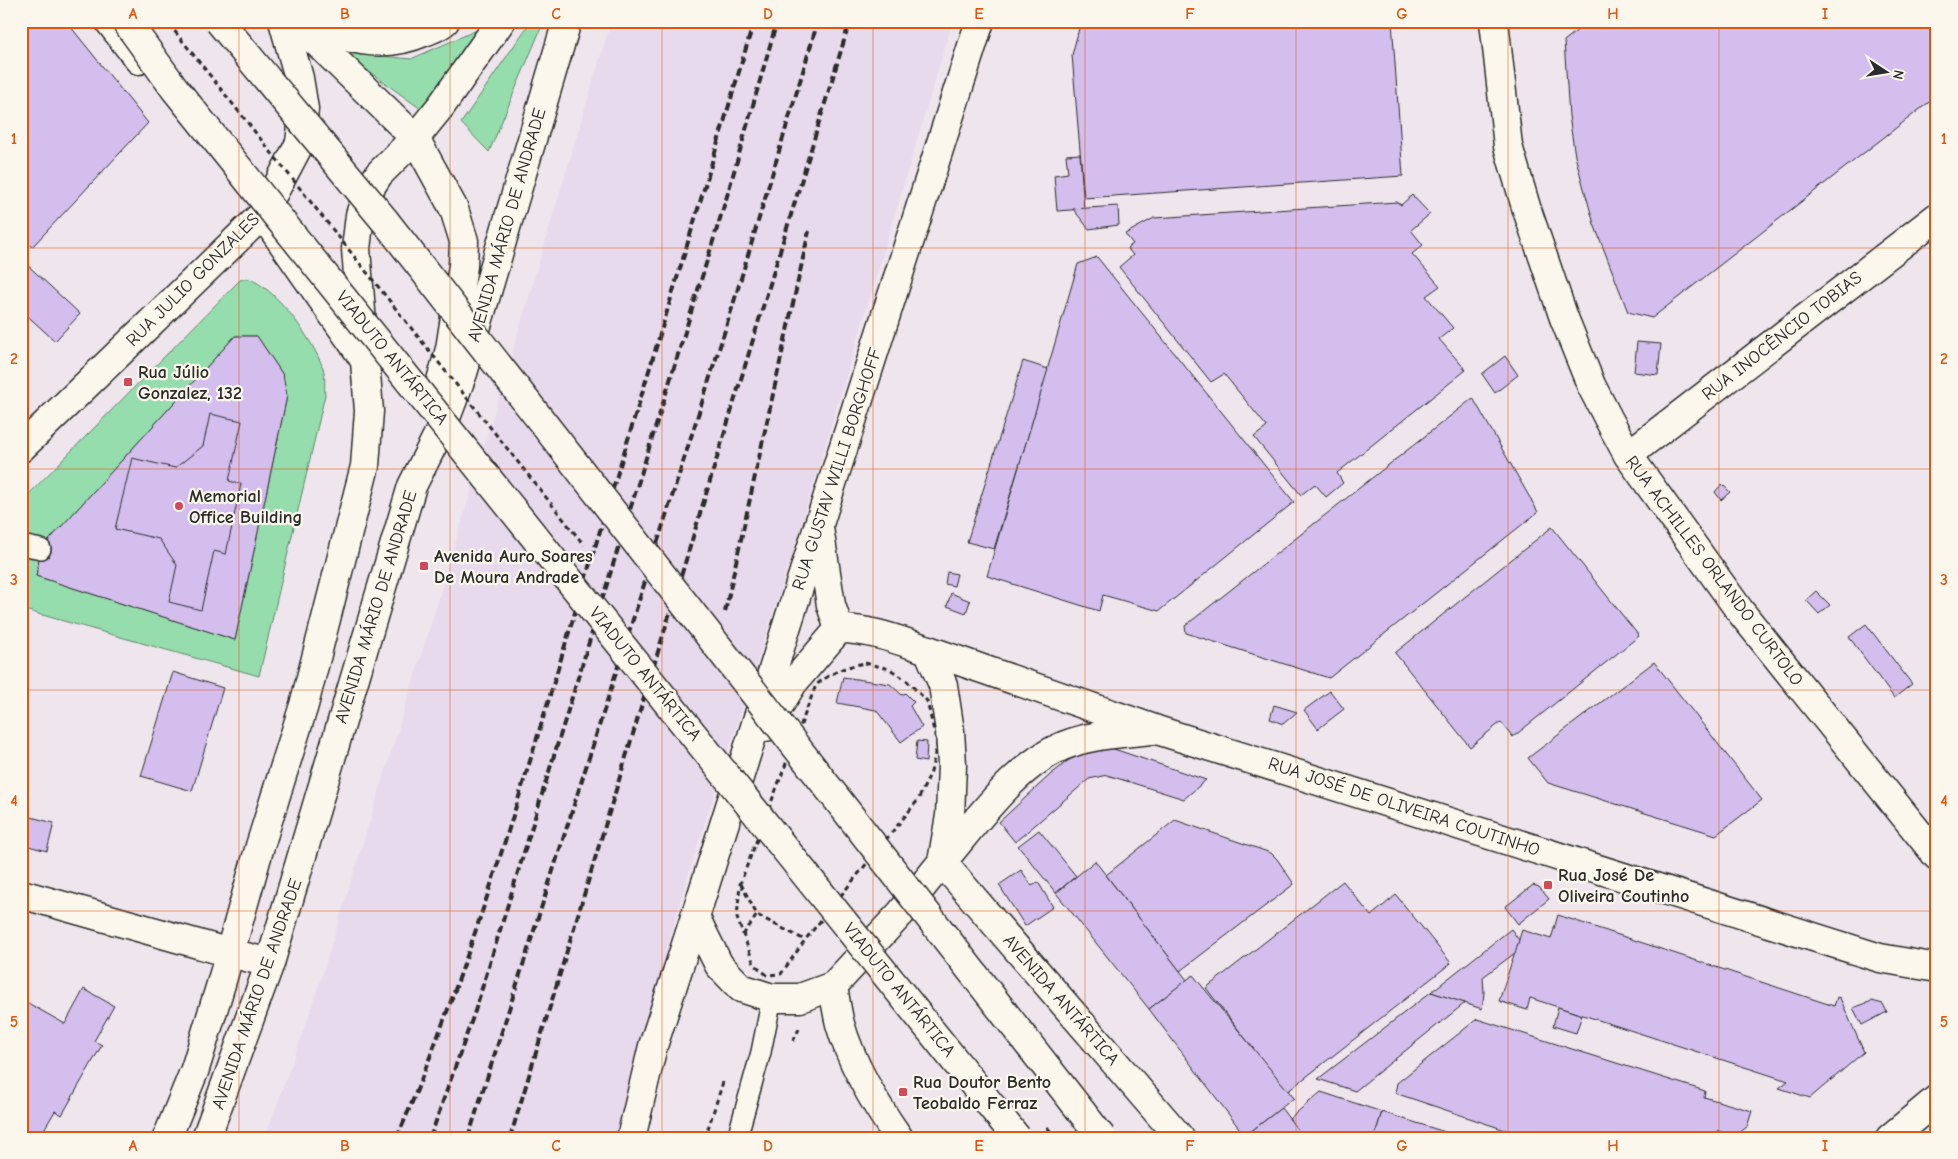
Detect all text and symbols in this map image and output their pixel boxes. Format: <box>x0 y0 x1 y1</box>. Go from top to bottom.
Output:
text: A <box>129 5 138 23</box>
text: B <box>340 5 350 23</box>
text: C <box>551 5 561 23</box>
text: D <box>763 5 773 23</box>
text: E <box>974 5 984 23</box>
text: F <box>1185 5 1195 23</box>
text: G <box>1396 5 1408 23</box>
text: H <box>1607 5 1619 23</box>
text: I <box>1822 5 1828 23</box>
north arrow <box>1860 48 1910 98</box>
text: N <box>1889 68 1907 81</box>
street label: AVENIDA MÁRIO DE ANDRADE <box>463 105 551 344</box>
text: 1 <box>11 130 17 148</box>
text: 1 <box>1941 130 1947 148</box>
street label: RUA JULIO GONZALES <box>122 209 264 351</box>
street label: RUA INOCÊNCIO TOBIAS <box>1697 266 1866 405</box>
street label: VIADUTO ANTÁRTICA <box>332 286 453 429</box>
street label: RUA GUSTAV WILLI BORGHOFF <box>788 345 886 593</box>
text: 2 <box>10 350 18 368</box>
text: 2 <box>1940 350 1948 368</box>
place label: Rua Júlio Gonzalez, 132 <box>138 362 242 404</box>
marker: Rua Júlio Gonzalez, 132 <box>122 376 134 388</box>
street label: RUA ACHILLES ORLANDO CURTOLO <box>1621 452 1807 690</box>
place label: Memorial Office Building <box>189 486 302 528</box>
street label: AVENIDA MÁRIO DE ANDRADE <box>330 488 422 726</box>
marker: Memorial Office Building <box>173 500 185 512</box>
place label: Avenida Auro Soares De Moura Andrade <box>434 546 593 588</box>
marker: Avenida Auro Soares De Moura Andrade <box>418 560 430 572</box>
text: 3 <box>10 571 18 589</box>
text: 3 <box>1940 571 1948 589</box>
street label: VIADUTO ANTÁRTICA <box>585 602 706 745</box>
street label: RUA JOSÉ DE OLIVEIRA COUTINHO <box>1265 752 1543 861</box>
text: 4 <box>10 792 18 810</box>
text: 4 <box>1940 792 1948 810</box>
place label: Rua José De Oliveira Coutinho <box>1558 865 1689 907</box>
street label: AVENIDA MÁRIO DE ANDRADE <box>207 876 306 1112</box>
marker: Rua José De Oliveira Coutinho <box>1542 879 1554 891</box>
street label: VIADUTO ANTÁRTICA <box>839 918 960 1061</box>
street label: AVENIDA ANTÁRTICA <box>999 930 1124 1070</box>
text: 5 <box>10 1013 18 1031</box>
text: 5 <box>1940 1013 1948 1031</box>
place label: Rua Doutor Bento Teobaldo Ferraz <box>913 1072 1051 1114</box>
marker: Rua Doutor Bento Teobaldo Ferraz <box>897 1086 909 1098</box>
text: A <box>129 1137 138 1155</box>
text: B <box>340 1137 350 1155</box>
text: C <box>551 1137 561 1155</box>
text: D <box>763 1137 773 1155</box>
text: E <box>974 1137 984 1155</box>
text: F <box>1185 1137 1195 1155</box>
text: G <box>1396 1137 1408 1155</box>
text: H <box>1607 1137 1619 1155</box>
text: I <box>1822 1137 1828 1155</box>

